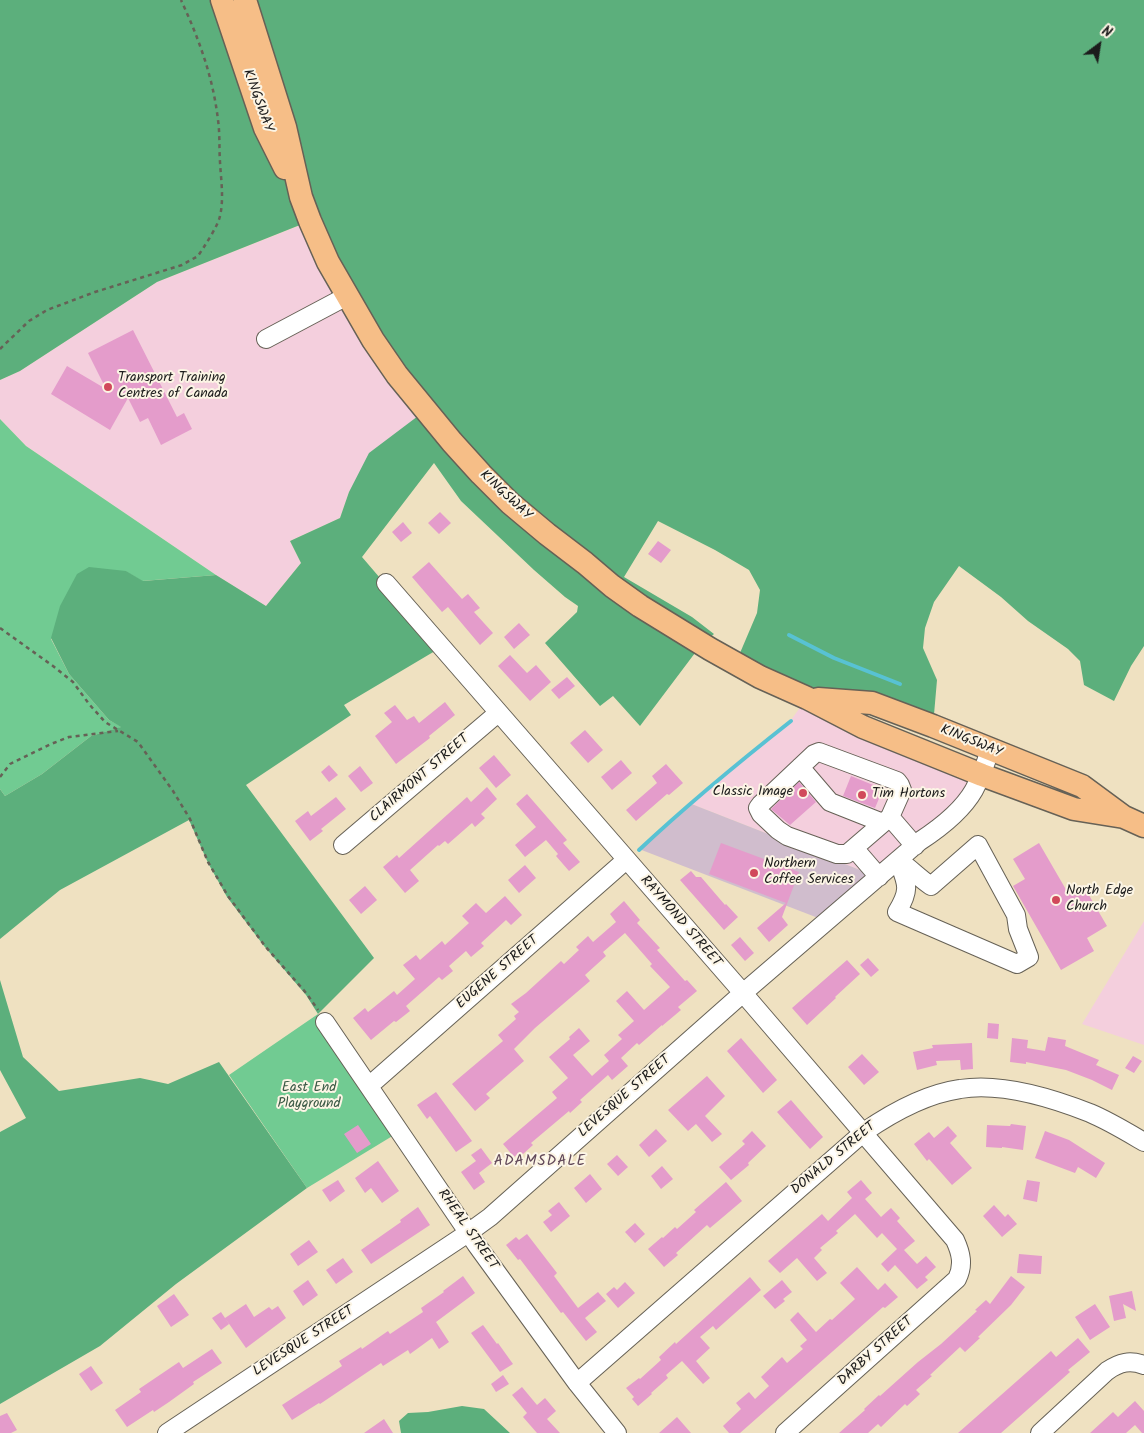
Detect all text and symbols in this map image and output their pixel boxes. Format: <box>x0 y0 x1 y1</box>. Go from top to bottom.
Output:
north arrow <box>1074 20 1124 70</box>
text: N <box>1097 20 1116 44</box>
street label: KINGSWAY <box>238 67 276 135</box>
place label: Transport Training Centres of Canada <box>118 371 228 404</box>
marker: Transport Training Centres of Canada <box>102 381 114 393</box>
street label: KINGSWAY <box>475 467 535 525</box>
street label: KINGSWAY <box>937 722 1005 762</box>
street label: CLAIRMONT STREET <box>367 731 473 827</box>
place label: Classic Image <box>713 785 793 801</box>
marker: Classic Image <box>797 787 809 799</box>
place label: Tim Hortons <box>872 787 945 803</box>
marker: Tim Hortons <box>856 789 868 801</box>
place label: Northern Coffee Services <box>764 857 854 890</box>
marker: Northern Coffee Services <box>748 867 760 879</box>
street label: RAYMOND STREET <box>636 873 724 971</box>
place label: North Edge Church <box>1066 884 1133 916</box>
marker: North Edge Church <box>1050 894 1062 906</box>
street label: EUGENE STREET <box>453 933 543 1013</box>
street label: LEVESQUE STREET <box>575 1052 675 1142</box>
park label: East End Playground <box>278 1081 340 1114</box>
street label: DONALD STREET <box>788 1119 880 1199</box>
district label: ADAMSDALE <box>493 1153 587 1171</box>
street label: RHEAL STREET <box>433 1186 501 1274</box>
street label: LEVESQUE STREET <box>250 1303 358 1381</box>
street label: DARBY STREET <box>835 1314 917 1390</box>

